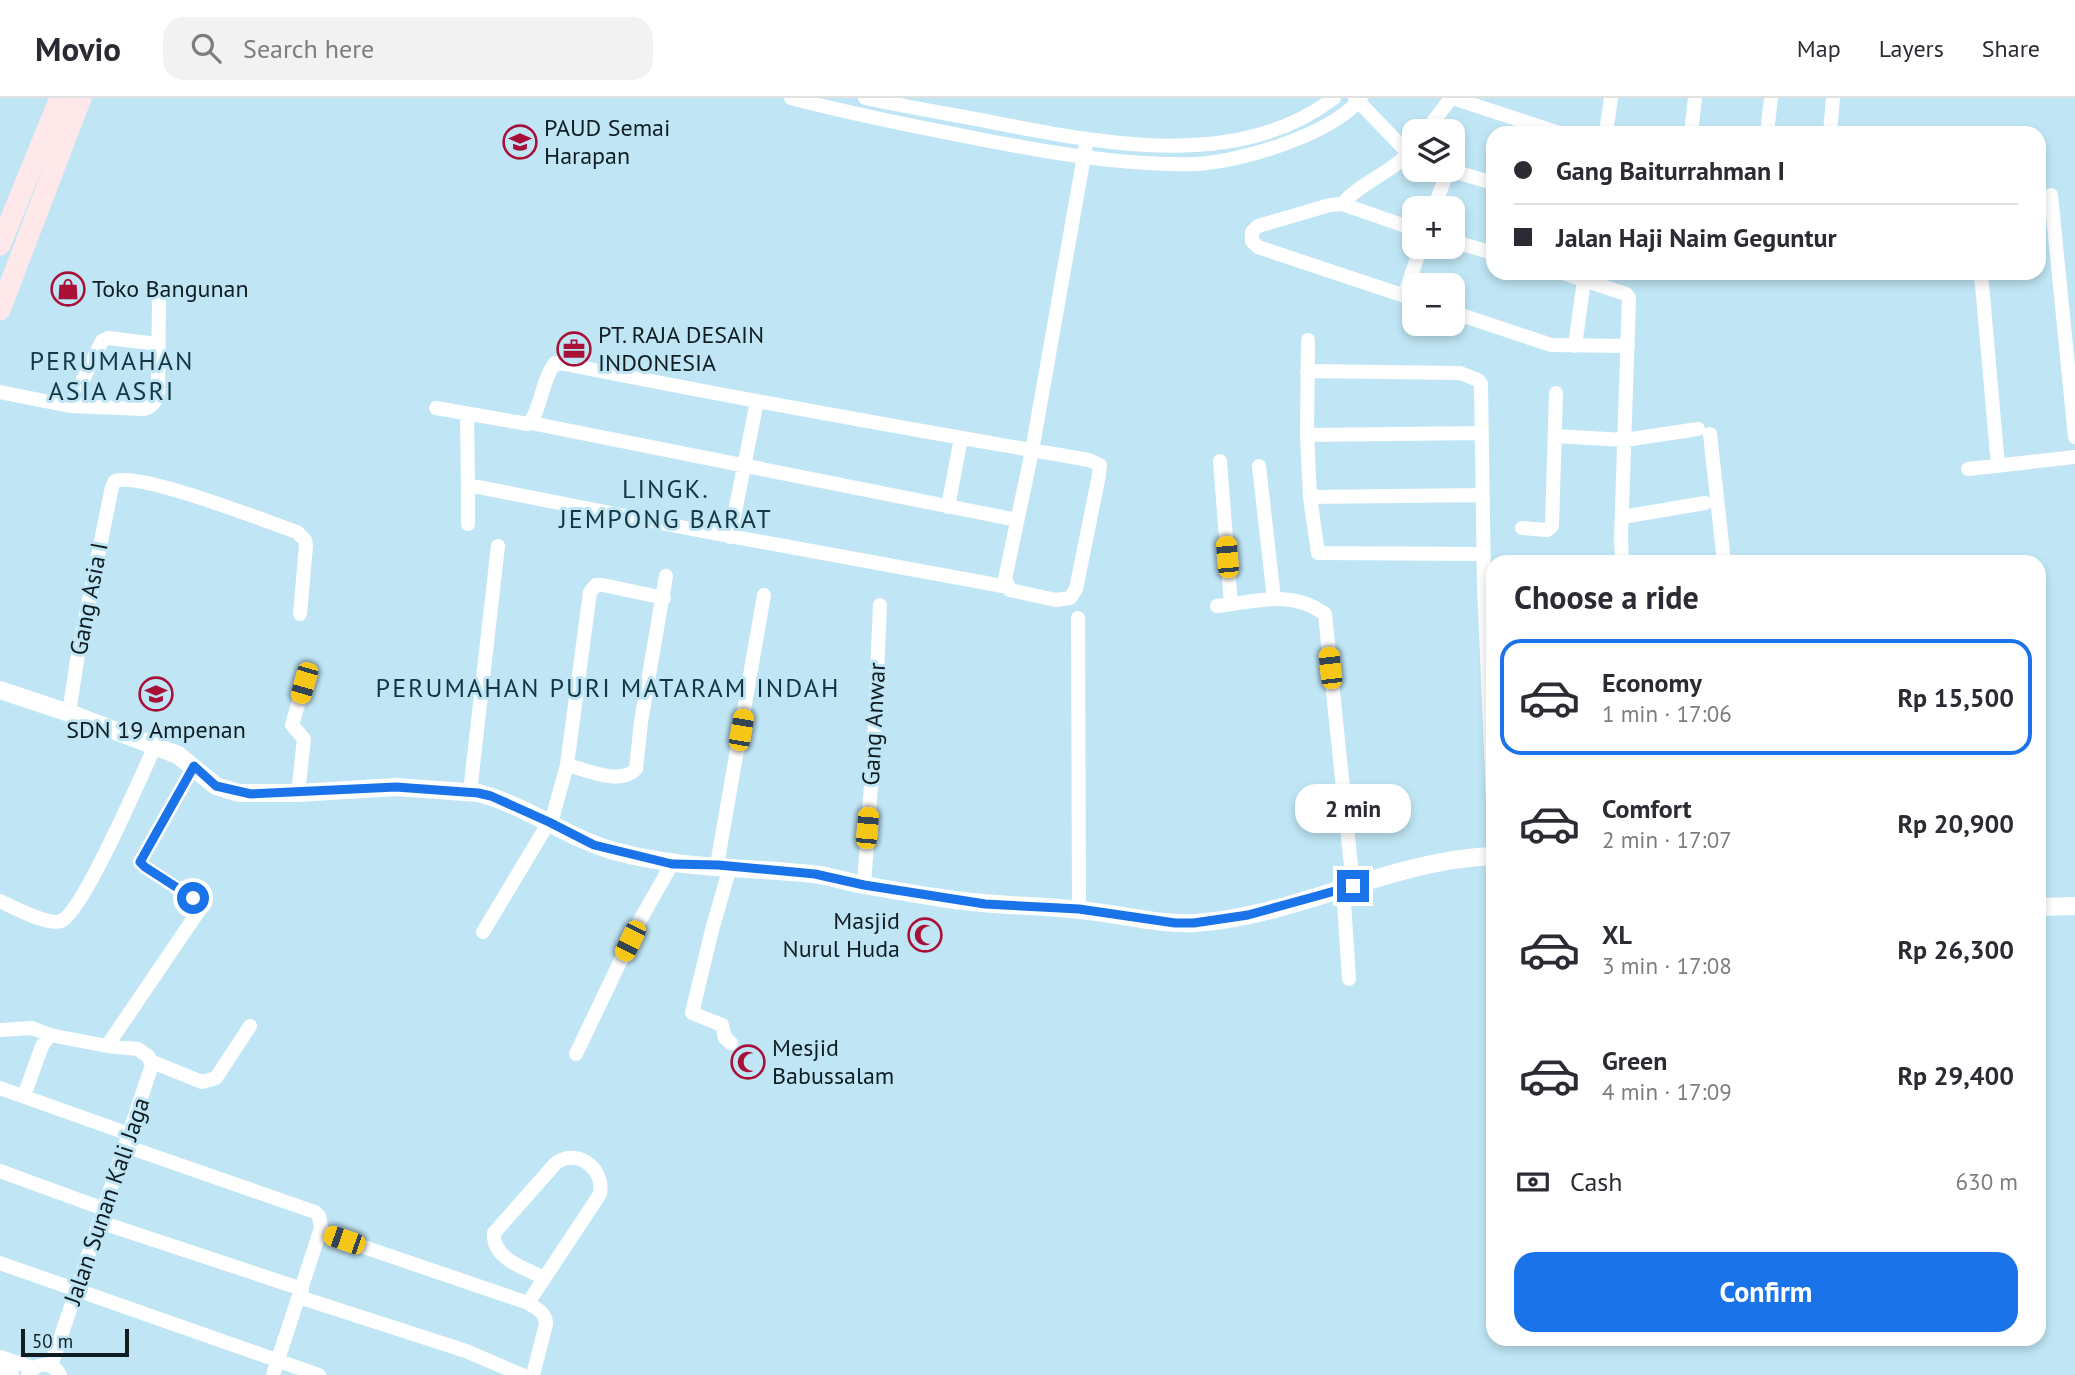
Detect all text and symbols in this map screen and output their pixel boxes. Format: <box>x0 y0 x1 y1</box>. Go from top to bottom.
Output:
search box <box>163 17 653 80</box>
text: Movio <box>35 27 121 70</box>
icon: search <box>187 29 225 67</box>
text: Search here <box>243 32 374 65</box>
text: Map <box>1797 33 1841 64</box>
text: Layers <box>1879 33 1944 64</box>
text: Share <box>1982 33 2040 64</box>
place label: PAUD Semai Harapan <box>544 112 670 171</box>
map controls <box>1402 119 1465 336</box>
button: layers <box>1402 119 1465 182</box>
school or university icon: PAUD Semai Harapan <box>501 123 539 161</box>
text: Gang Baiturrahman I <box>1556 154 1785 187</box>
button: + <box>1402 196 1465 259</box>
text: Jalan Haji Naim Geguntur <box>1556 221 1837 254</box>
shop icon: Toko Bangunan <box>49 270 87 308</box>
place label: Toko Bangunan <box>92 273 249 304</box>
button: − <box>1402 273 1465 336</box>
place label: PT. RAJA DESAIN INDONESIA <box>598 319 764 378</box>
office icon: PT. RAJA DESAIN INDONESIA <box>555 330 593 368</box>
district label: PERUMAHAN ASIA ASRI <box>30 344 194 407</box>
district label: LINGK. JEMPONG BARAT <box>558 472 773 535</box>
car <box>1215 535 1240 579</box>
street label: Gang Asia I <box>62 540 115 658</box>
text: Choose a ride <box>1514 576 1699 618</box>
car <box>1318 646 1343 690</box>
car <box>289 660 320 706</box>
street label: Gang Anwar <box>855 662 892 786</box>
icon: car <box>1518 666 1581 729</box>
text: Economy <box>1602 666 1702 699</box>
district label: PERUMAHAN PURI MATARAM INDAH <box>376 671 840 704</box>
school or university icon: SDN 19 Ampenan <box>137 675 175 713</box>
text: Rp 15,500 <box>1897 681 2014 714</box>
text: 1 min · 17:06 <box>1602 699 1732 728</box>
car <box>728 707 755 753</box>
place label: SDN 19 Ampenan <box>66 714 246 745</box>
callout: 2 min <box>1295 784 1411 834</box>
icon: car <box>1518 792 1581 855</box>
text: Comfort <box>1602 792 1692 825</box>
text: 2 min <box>1325 794 1381 823</box>
car <box>855 806 880 850</box>
text: Rp 20,900 <box>1897 807 2014 840</box>
text: 2 min · 17:07 <box>1602 825 1732 854</box>
route end <box>1337 870 1369 902</box>
route start <box>177 882 209 914</box>
place label: Masjid Nurul Huda <box>783 905 900 964</box>
mosque icon: Masjid Nurul Huda <box>906 916 944 954</box>
car <box>612 918 649 964</box>
icon: car <box>1518 918 1581 981</box>
text: XL <box>1602 918 1632 951</box>
text: Rp 26,300 <box>1897 933 2014 966</box>
text: 3 min · 17:08 <box>1602 951 1732 980</box>
place label: Mesjid Babussalam <box>772 1032 894 1091</box>
mosque icon: Mesjid Babussalam <box>729 1043 767 1081</box>
icon: car <box>1518 1044 1581 1107</box>
text: Green <box>1602 1044 1667 1077</box>
text: Rp 29,400 <box>1897 1059 2014 1092</box>
text: 4 min · 17:09 <box>1602 1077 1732 1106</box>
street label: Jalan Sunan Kali Jaga <box>56 1093 157 1309</box>
icon: cash <box>1514 1163 1552 1201</box>
text: Cash <box>1570 1165 1622 1198</box>
text: 630 m <box>1956 1167 2018 1196</box>
car <box>321 1223 368 1257</box>
button: Confirm <box>1514 1252 2018 1332</box>
scale bar <box>21 1326 130 1358</box>
text: 50 m <box>32 1329 73 1353</box>

